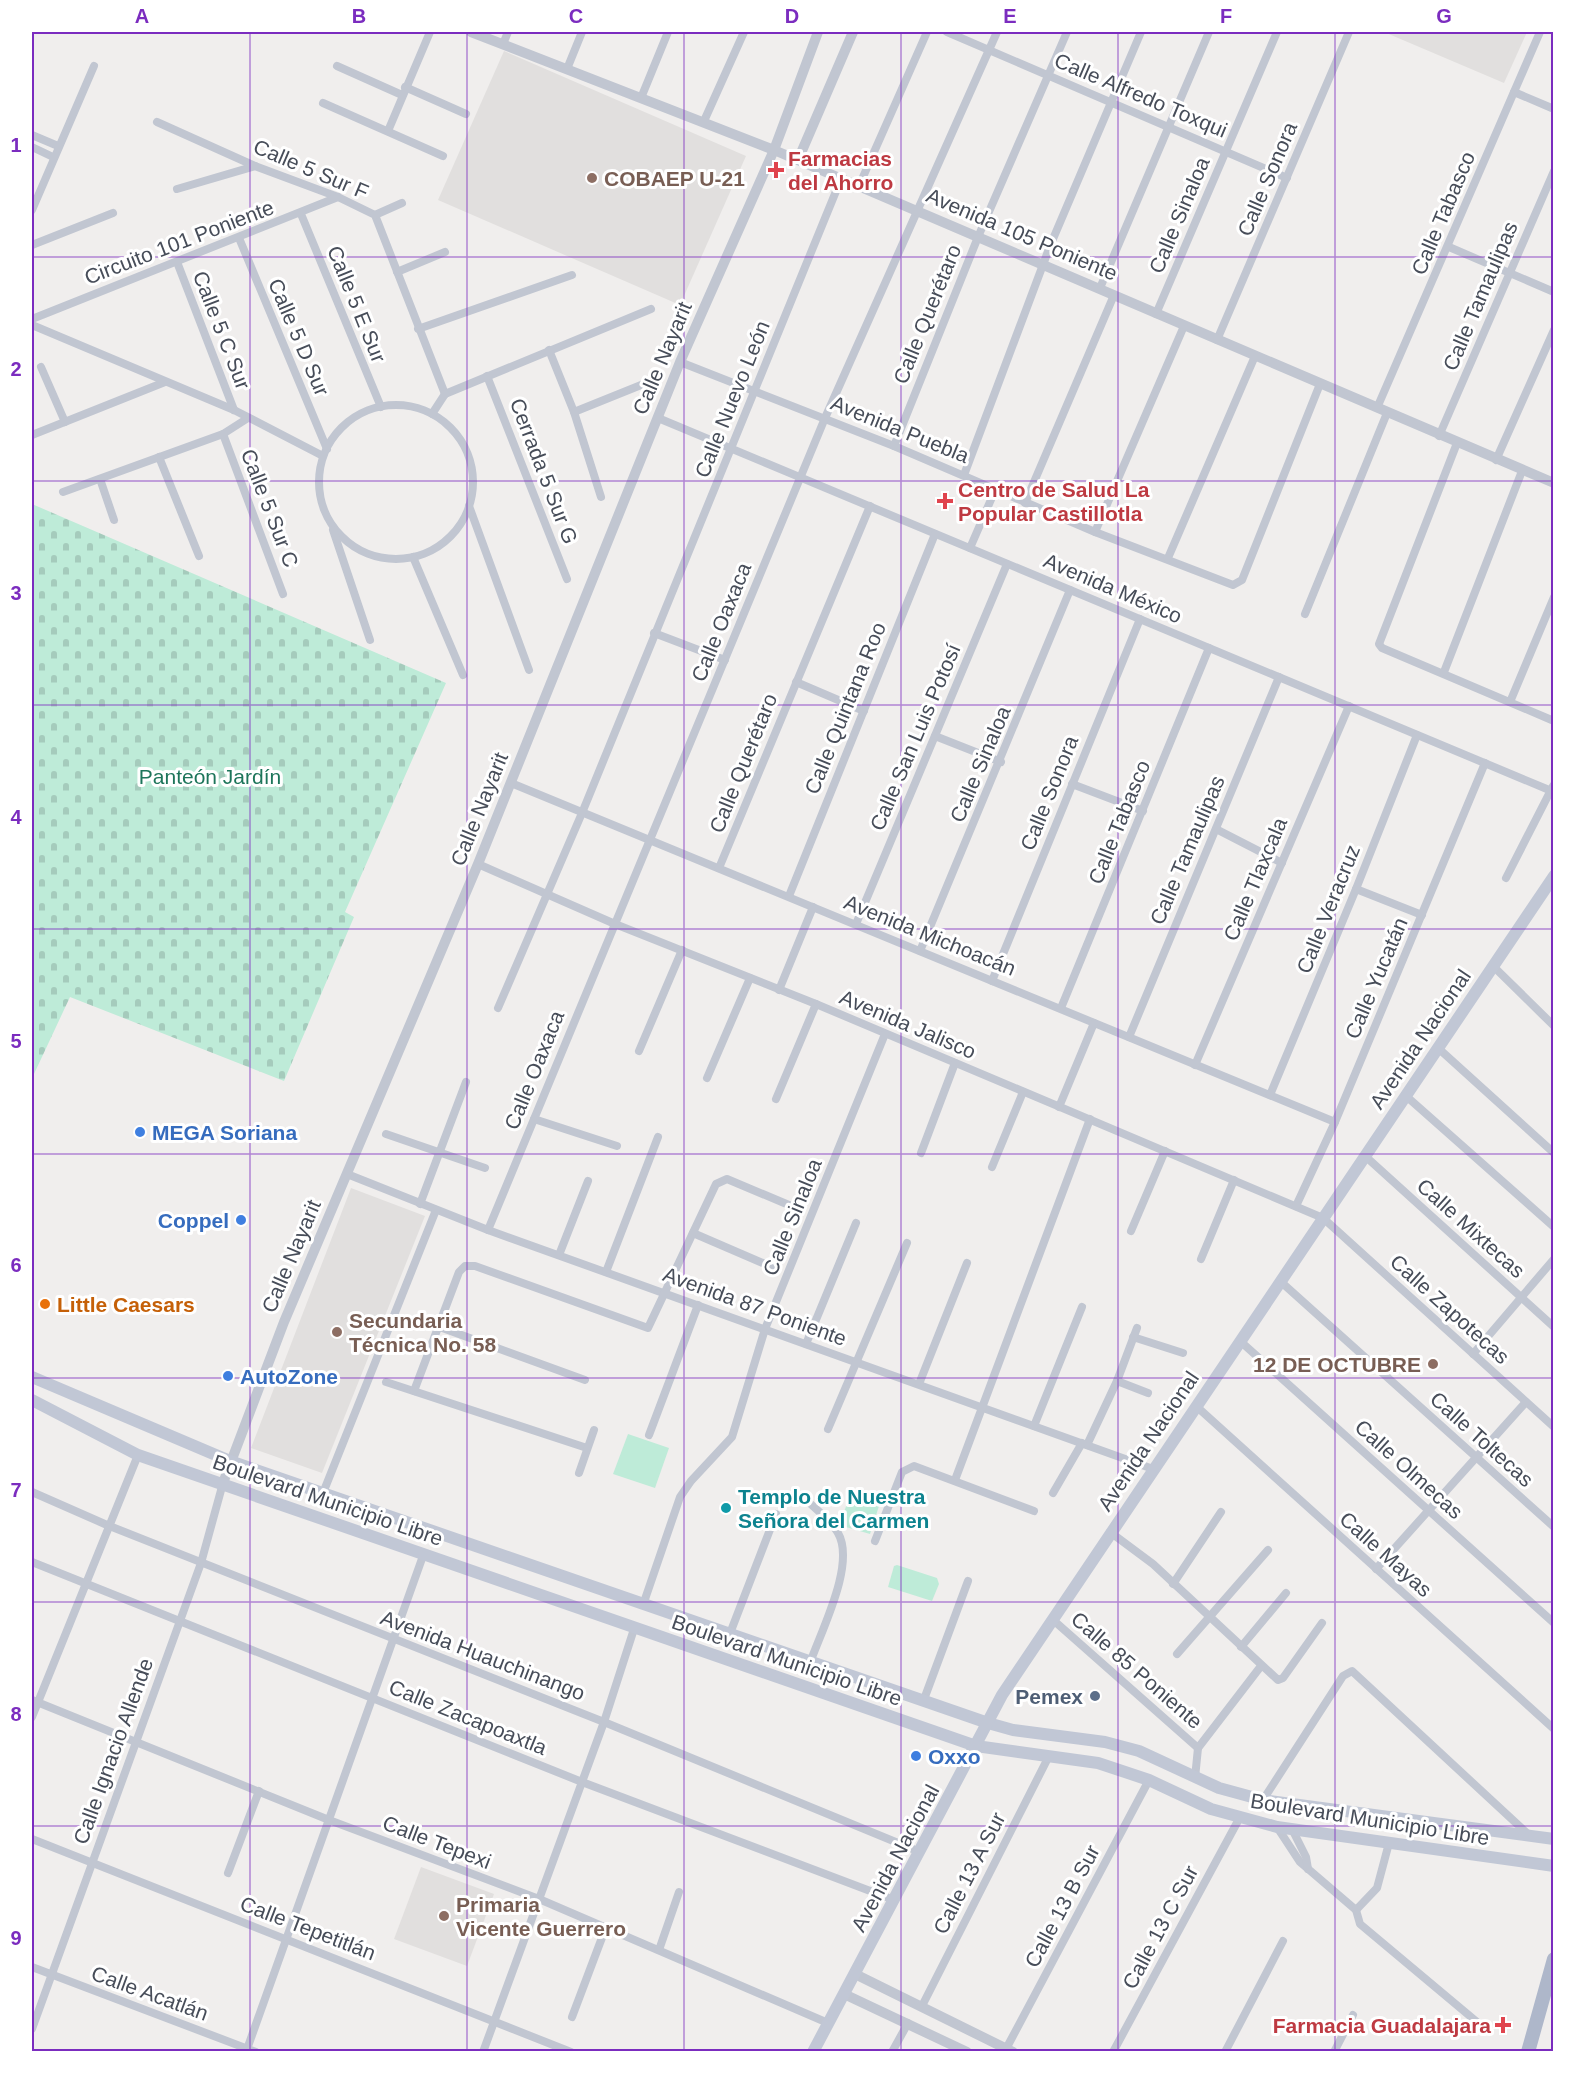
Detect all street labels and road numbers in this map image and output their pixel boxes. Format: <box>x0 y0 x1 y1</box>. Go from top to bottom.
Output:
street label: Calle Alfredo Toxqui <box>1051 48 1231 142</box>
street label: Calle Sonora <box>1233 118 1301 239</box>
street label: Calle 5 Sur F <box>250 134 372 204</box>
street label: Calle Tabasco <box>1407 148 1479 278</box>
street label: Calle Sinaloa <box>1144 153 1214 276</box>
street label: Avenida 105 Poniente <box>923 183 1121 285</box>
street label: Circuito 101 Poniente <box>81 195 277 289</box>
street label: Calle Tamaulipas <box>1438 218 1522 374</box>
street label: Calle Querétaro <box>889 241 965 387</box>
street label: Calle 5 E Sur <box>323 242 391 366</box>
street label: Calle 5 C Sur <box>189 268 255 392</box>
street label: Calle 5 D Sur <box>264 275 334 399</box>
street label: Calle Nayarit <box>628 298 696 418</box>
street label: Calle Nuevo León <box>690 317 774 481</box>
street label: Avenida Puebla <box>828 391 973 467</box>
street label: Cerrada 5 Sur G <box>506 395 582 547</box>
street label: Calle 5 Sur C <box>237 446 303 570</box>
street label: Avenida México <box>1040 549 1186 627</box>
street label: Calle Oaxaca <box>687 559 755 685</box>
street label: Calle Quintana Roo <box>800 619 890 797</box>
street label: Calle San Luis Potosí <box>865 640 965 834</box>
street label: Calle Querétaro <box>705 690 781 836</box>
street label: Calle Sinaloa <box>945 702 1015 825</box>
street label: Calle Sonora <box>1016 732 1083 854</box>
street label: Calle Nayarit <box>446 749 512 869</box>
street label: Calle Tabasco <box>1084 757 1154 887</box>
street label: Calle Tamaulipas <box>1145 772 1229 928</box>
street label: Calle Tlaxcala <box>1219 814 1291 944</box>
street label: Calle Veracruz <box>1292 841 1364 977</box>
street label: Avenida Michoacán <box>841 890 1019 980</box>
street label: Calle Yucatán <box>1340 914 1412 1042</box>
street label: Avenida Nacional <box>1365 965 1475 1113</box>
street label: Avenida Jalisco <box>837 985 979 1063</box>
street label: Calle Oaxaca <box>500 1007 568 1133</box>
street label: Calle Sinaloa <box>758 1155 826 1279</box>
street label: Calle Mixtecas <box>1413 1174 1529 1282</box>
street label: Calle Nayarit <box>257 1196 325 1316</box>
street label: Calle Zapotecas <box>1386 1250 1514 1368</box>
street label: Avenida 87 Poniente <box>660 1262 850 1350</box>
street label: Avenida Nacional <box>1093 1367 1203 1515</box>
street label: Calle Toltecas <box>1426 1387 1538 1491</box>
street label: Calle Olmecas <box>1351 1415 1467 1523</box>
street label: Boulevard Municipio Libre <box>210 1450 446 1550</box>
street label: Calle Mayas <box>1335 1507 1437 1601</box>
street label: Avenida Huauchinango <box>378 1605 588 1705</box>
street label: Calle 85 Poniente <box>1067 1607 1207 1733</box>
street label: Boulevard Municipio Libre <box>669 1610 905 1710</box>
street label: Calle Ignacio Allende <box>69 1655 157 1847</box>
street label: Calle Zacapoaxtla <box>386 1675 551 1759</box>
street label: Avenida Nacional <box>847 1781 943 1935</box>
street label: Boulevard Municipio Libre <box>1249 1789 1491 1849</box>
street label: Calle 13 A Sur <box>929 1808 1009 1938</box>
street label: Calle Tepexi <box>380 1811 494 1873</box>
street label: Calle 13 B Sur <box>1020 1841 1104 1971</box>
street label: Calle 13 C Sur <box>1118 1861 1202 1993</box>
street label: Calle Tepetitlán <box>237 1892 379 1964</box>
street label: Calle Acatlán <box>88 1961 212 2025</box>

